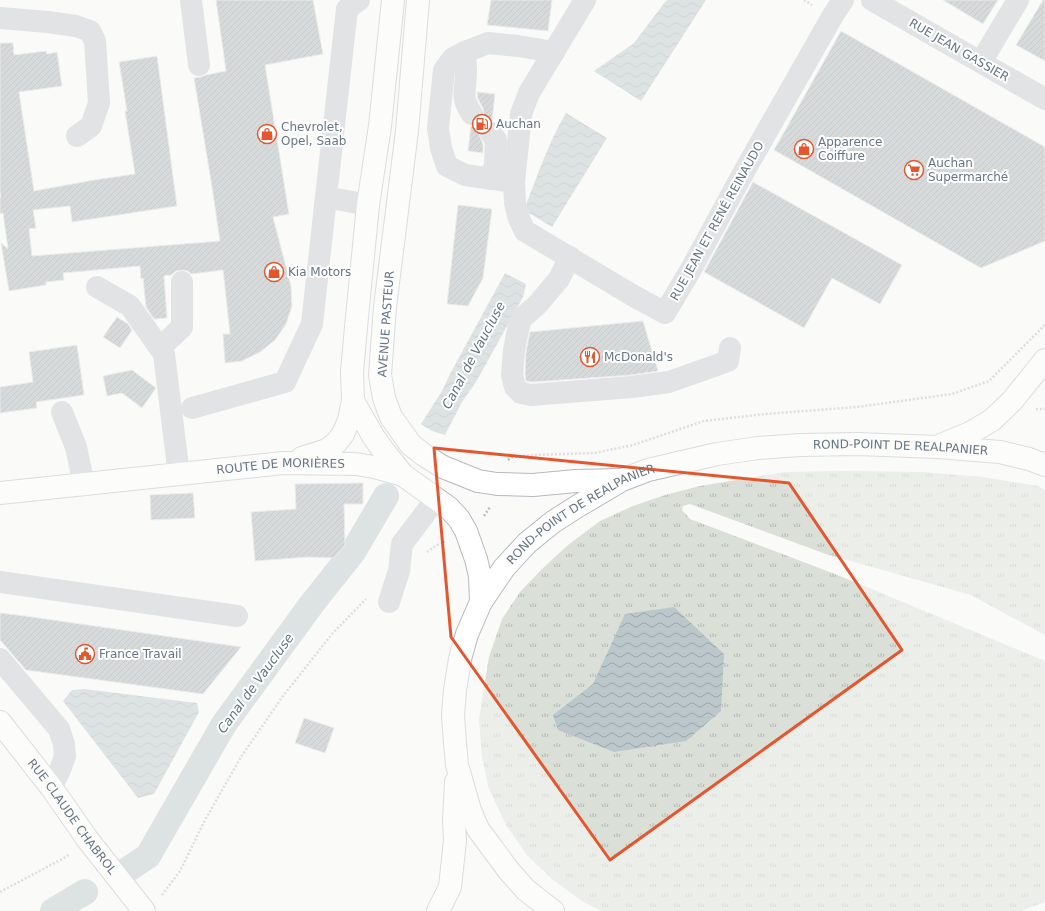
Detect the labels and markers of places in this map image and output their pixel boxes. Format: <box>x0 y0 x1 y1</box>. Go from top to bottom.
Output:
fuel station icon: Auchan <box>471 113 493 135</box>
place label: Auchan <box>496 117 541 131</box>
place label: Chevrolet, Opel, Saab <box>281 120 346 148</box>
shop icon: Chevrolet, Opel, Saab <box>256 123 278 145</box>
place label: Apparence Coiffure <box>818 135 882 163</box>
shop icon: Apparence Coiffure <box>793 138 815 160</box>
place label: Auchan Supermarché <box>928 156 1008 184</box>
supermarket icon: Auchan Supermarché <box>903 159 925 181</box>
shop icon: Kia Motors <box>263 261 285 283</box>
place label: Kia Motors <box>288 265 351 279</box>
restaurant icon: McDonald's <box>579 346 601 368</box>
place label: McDonald's <box>604 350 673 364</box>
public building icon: France Travail <box>74 643 96 665</box>
place label: France Travail <box>99 647 182 661</box>

